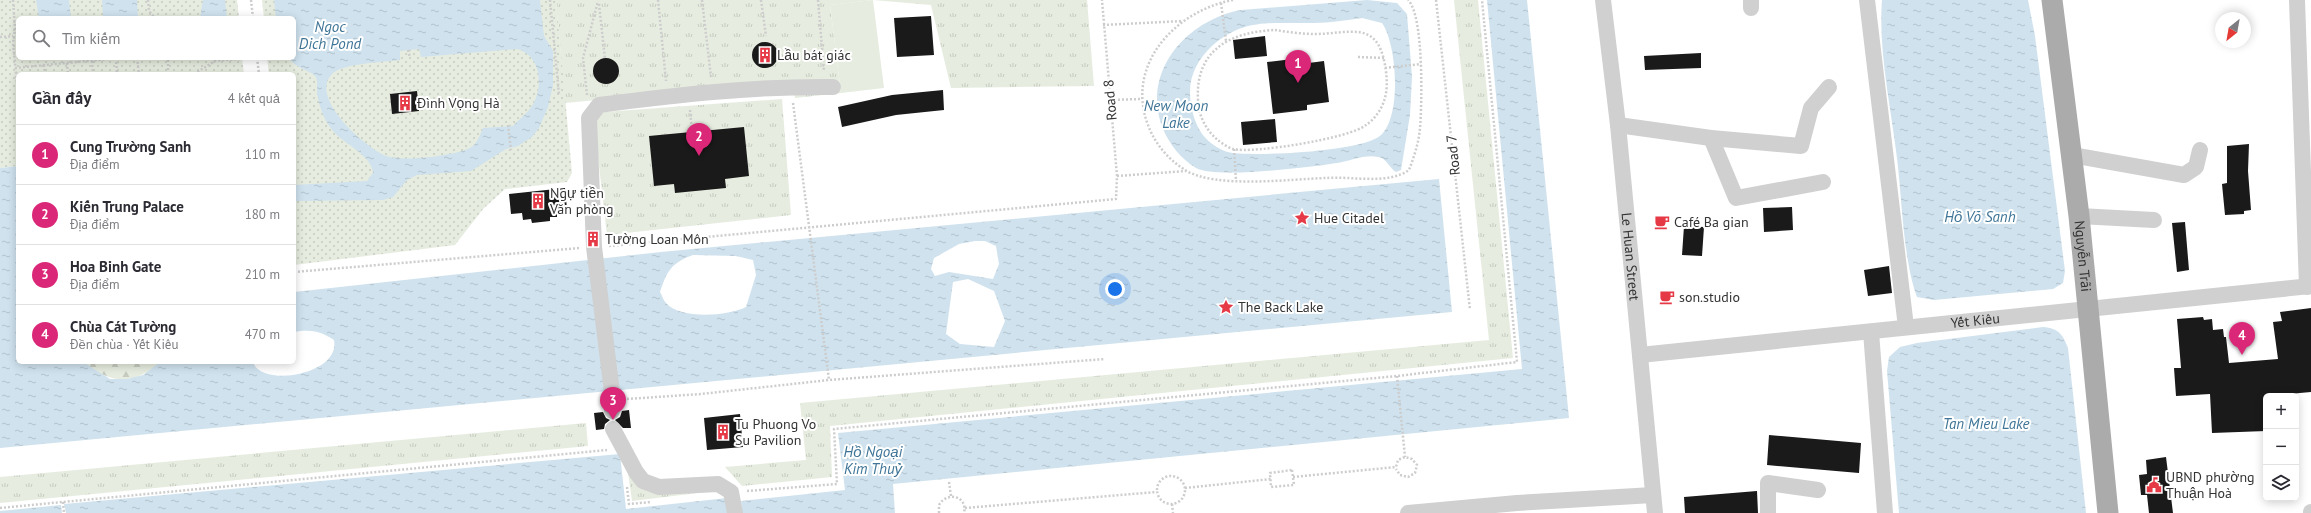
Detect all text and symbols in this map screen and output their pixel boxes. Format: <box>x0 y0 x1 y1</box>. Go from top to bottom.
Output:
north arrow <box>2215 12 2251 48</box>
search box <box>16 16 296 60</box>
water label: Ngoc Dich Pond <box>299 17 362 53</box>
icon: search <box>30 27 52 49</box>
text: Tìm kiếm <box>62 29 120 48</box>
building icon: Lầu bát giác <box>756 46 774 64</box>
place label: Lầu bát giác <box>777 46 851 64</box>
pin: 1 <box>1285 50 1311 83</box>
street label: Road 8 <box>1099 79 1121 121</box>
text: Gần đây <box>32 87 91 109</box>
text: 4 kết quả <box>228 90 280 107</box>
building icon: Đình Vọng Hà <box>396 94 414 112</box>
place label: Đình Vọng Hà <box>416 94 500 112</box>
water label: New Moon Lake <box>1144 96 1208 132</box>
pin: 2 <box>686 123 712 156</box>
street label: Road 7 <box>1442 134 1464 176</box>
text: Cung Trường Sanh <box>70 137 191 156</box>
text: 1 <box>41 146 49 163</box>
text: 110 m <box>245 146 280 163</box>
text: Địa điểm <box>70 156 120 173</box>
place label: Ngự tiền Văn phòng <box>549 184 614 218</box>
building icon: Ngự tiền Văn phòng <box>529 192 547 210</box>
text: Kiến Trung Palace <box>70 197 184 216</box>
text: 2 <box>41 206 49 223</box>
text: 180 m <box>245 206 280 223</box>
water label: Hồ Võ Sanh <box>1944 207 2016 226</box>
place icon: Hue Citadel <box>1293 209 1311 227</box>
place label: Hue Citadel <box>1314 209 1384 227</box>
street label: Le Huan Street <box>1617 212 1644 302</box>
cafe icon: Café Ba gian <box>1653 213 1671 231</box>
place label: Café Ba gian <box>1674 213 1749 231</box>
text: Địa điểm <box>70 216 120 233</box>
street label: Nguyễn Trãi <box>2070 220 2095 293</box>
building icon: Tường Loan Môn <box>584 230 602 248</box>
place label: Tường Loan Môn <box>605 230 709 248</box>
text: Hoa Binh Gate <box>70 257 161 276</box>
text: 3 <box>41 266 49 283</box>
text: 210 m <box>245 266 280 283</box>
text: Địa điểm <box>70 276 120 293</box>
your location <box>1105 279 1125 299</box>
cafe icon: son.studio <box>1658 288 1676 306</box>
place label: son.studio <box>1679 288 1740 306</box>
place icon: The Back Lake <box>1217 298 1235 316</box>
place label: The Back Lake <box>1238 298 1323 316</box>
street label: Yết Kiêu <box>1950 309 2001 332</box>
text: Chùa Cát Tường <box>70 317 176 336</box>
pin: 4 <box>2229 322 2255 355</box>
text: 4 <box>41 326 49 343</box>
text: 470 m <box>245 326 280 343</box>
text: Đền chùa · Yết Kiêu <box>70 336 178 353</box>
pin: 3 <box>600 387 626 420</box>
map controls <box>2263 393 2299 501</box>
button: + <box>2263 393 2299 429</box>
water label: Tan Mieu Lake <box>1943 414 2029 433</box>
place label: Tu Phuong Vo Su Pavilion <box>735 415 816 449</box>
building icon: Tu Phuong Vo Su Pavilion <box>714 423 732 441</box>
button: − <box>2263 429 2299 465</box>
water label: Hồ Ngoại Kim Thuỷ <box>844 442 904 478</box>
button: layers <box>2263 465 2299 501</box>
place label: UBND phường Thuận Hoà <box>2166 468 2255 502</box>
public building icon: UBND phường Thuận Hoà <box>2145 476 2163 494</box>

